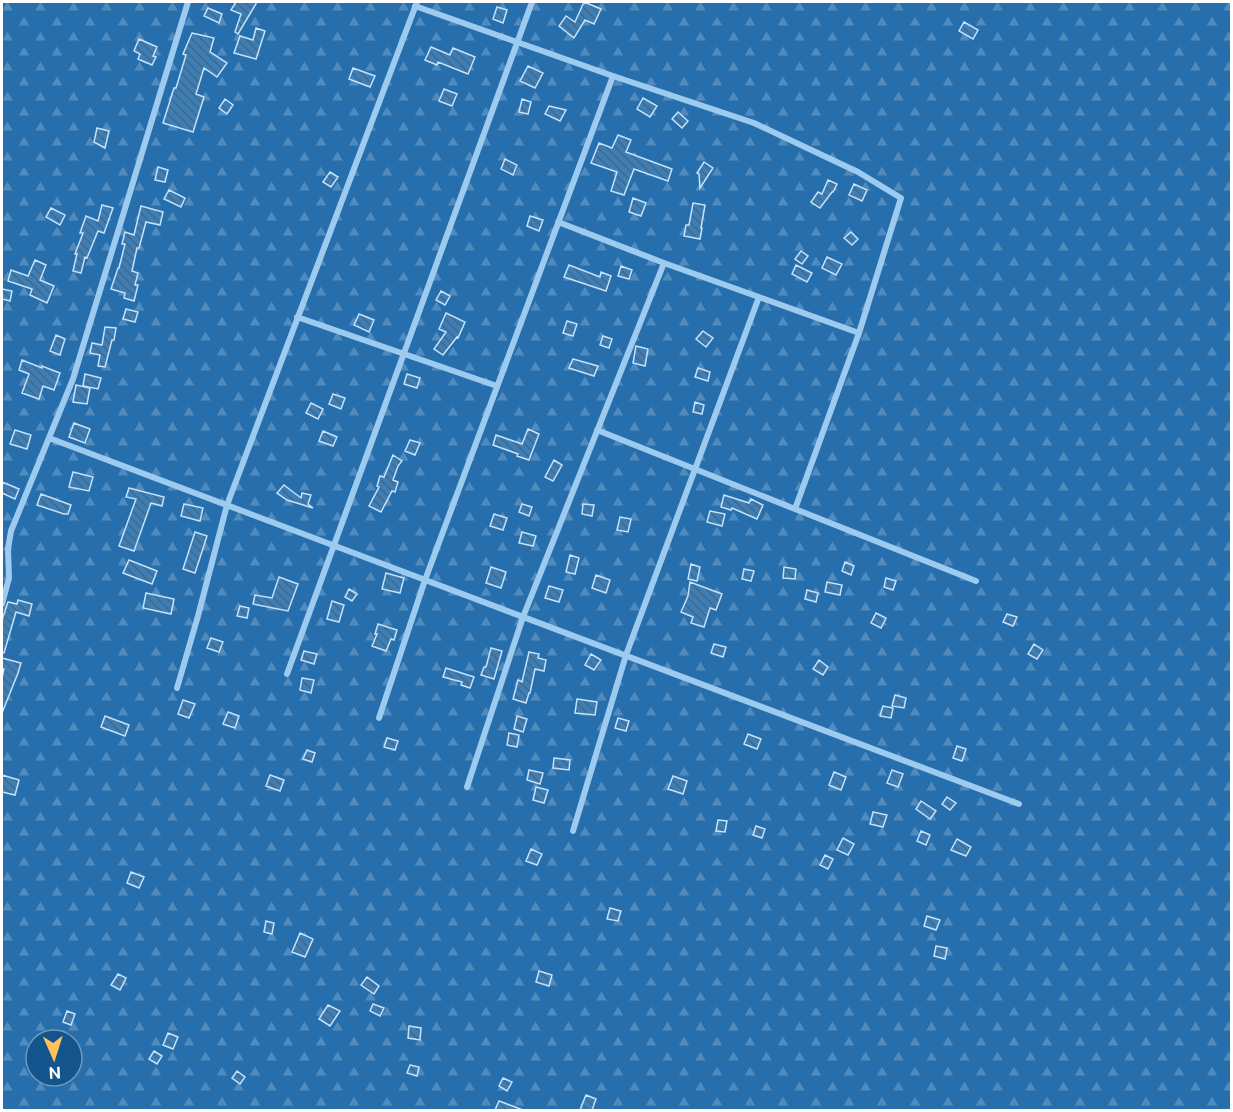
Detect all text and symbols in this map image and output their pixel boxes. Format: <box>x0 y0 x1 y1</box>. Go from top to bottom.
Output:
north arrow <box>24 1028 84 1088</box>
text: N <box>48 1063 62 1082</box>

